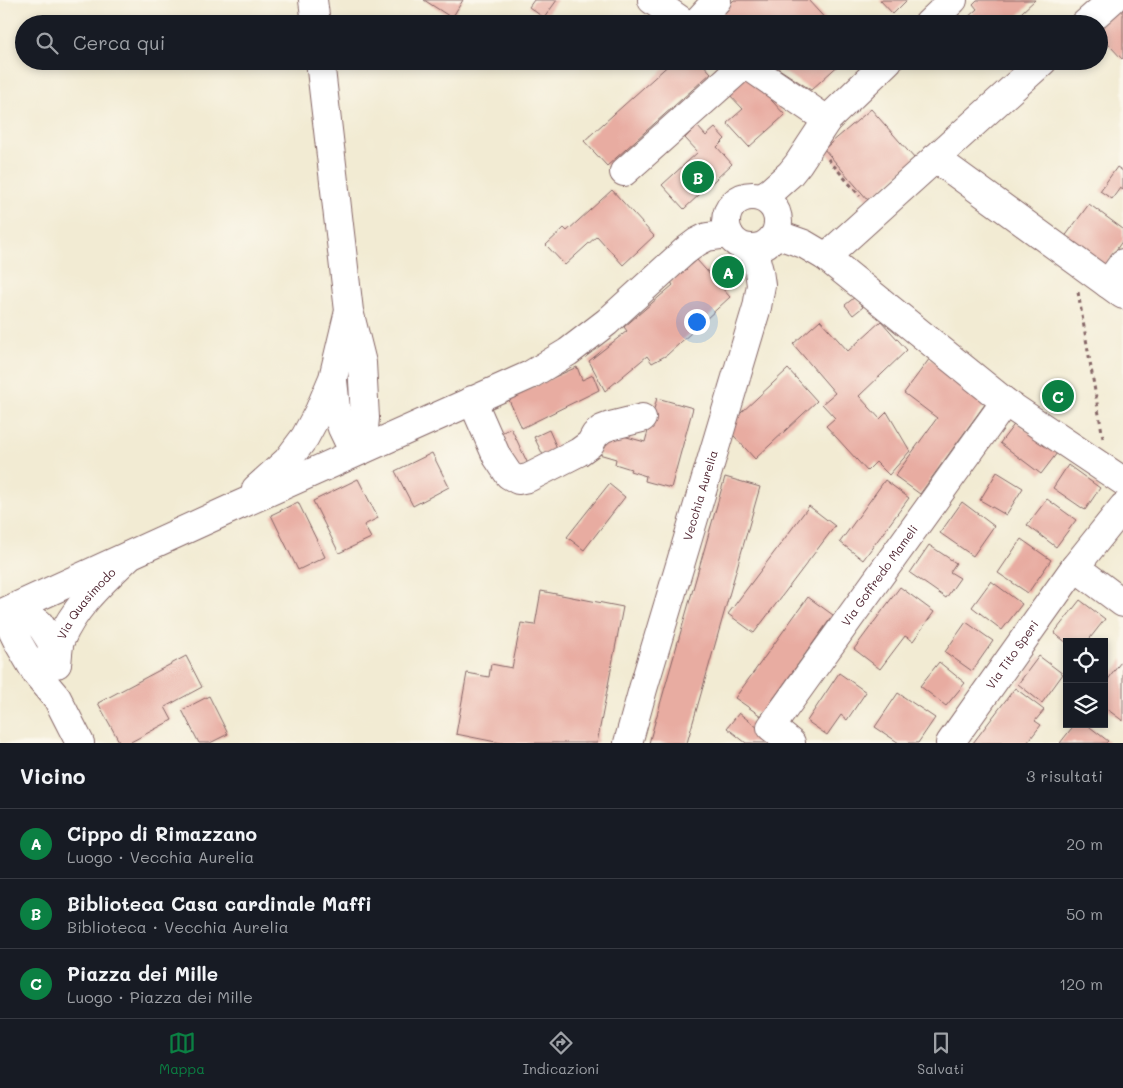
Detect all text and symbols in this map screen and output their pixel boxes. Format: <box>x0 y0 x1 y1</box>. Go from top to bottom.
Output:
search box <box>15 15 1108 70</box>
icon: search <box>33 29 61 57</box>
text: Cerca qui <box>73 30 165 55</box>
pin: B <box>682 158 714 196</box>
pin: A <box>712 253 744 291</box>
your location <box>684 309 710 335</box>
pin: C <box>1042 377 1074 415</box>
street label: Vecchia Aurelia <box>679 448 721 542</box>
street label: Via Goffredo Mameli <box>837 521 921 629</box>
street label: Via Quasimodo <box>53 564 119 642</box>
street label: Via Tito Speri <box>982 617 1042 692</box>
map controls <box>1063 638 1108 728</box>
button: locate <box>1063 638 1108 683</box>
button: layers <box>1063 683 1108 728</box>
text: Vicino <box>20 762 85 789</box>
text: 3 risultati <box>1026 765 1103 786</box>
text: Cippo di Rimazzano <box>67 821 257 846</box>
text: A <box>30 833 42 854</box>
text: 20 m <box>1066 833 1103 854</box>
text: Luogo · Vecchia Aurelia <box>67 846 254 867</box>
text: Biblioteca Casa cardinale Maffi <box>67 891 372 916</box>
text: B <box>31 903 41 924</box>
text: 50 m <box>1066 903 1103 924</box>
text: Biblioteca · Vecchia Aurelia <box>67 916 289 937</box>
text: Piazza dei Mille <box>67 961 218 986</box>
text: C <box>30 973 42 994</box>
text: 120 m <box>1059 973 1103 994</box>
text: Luogo · Piazza dei Mille <box>67 986 253 1007</box>
tab: Mappa <box>159 1029 205 1078</box>
tab: Indicazioni <box>523 1029 599 1078</box>
tab: Salvati <box>917 1029 964 1078</box>

